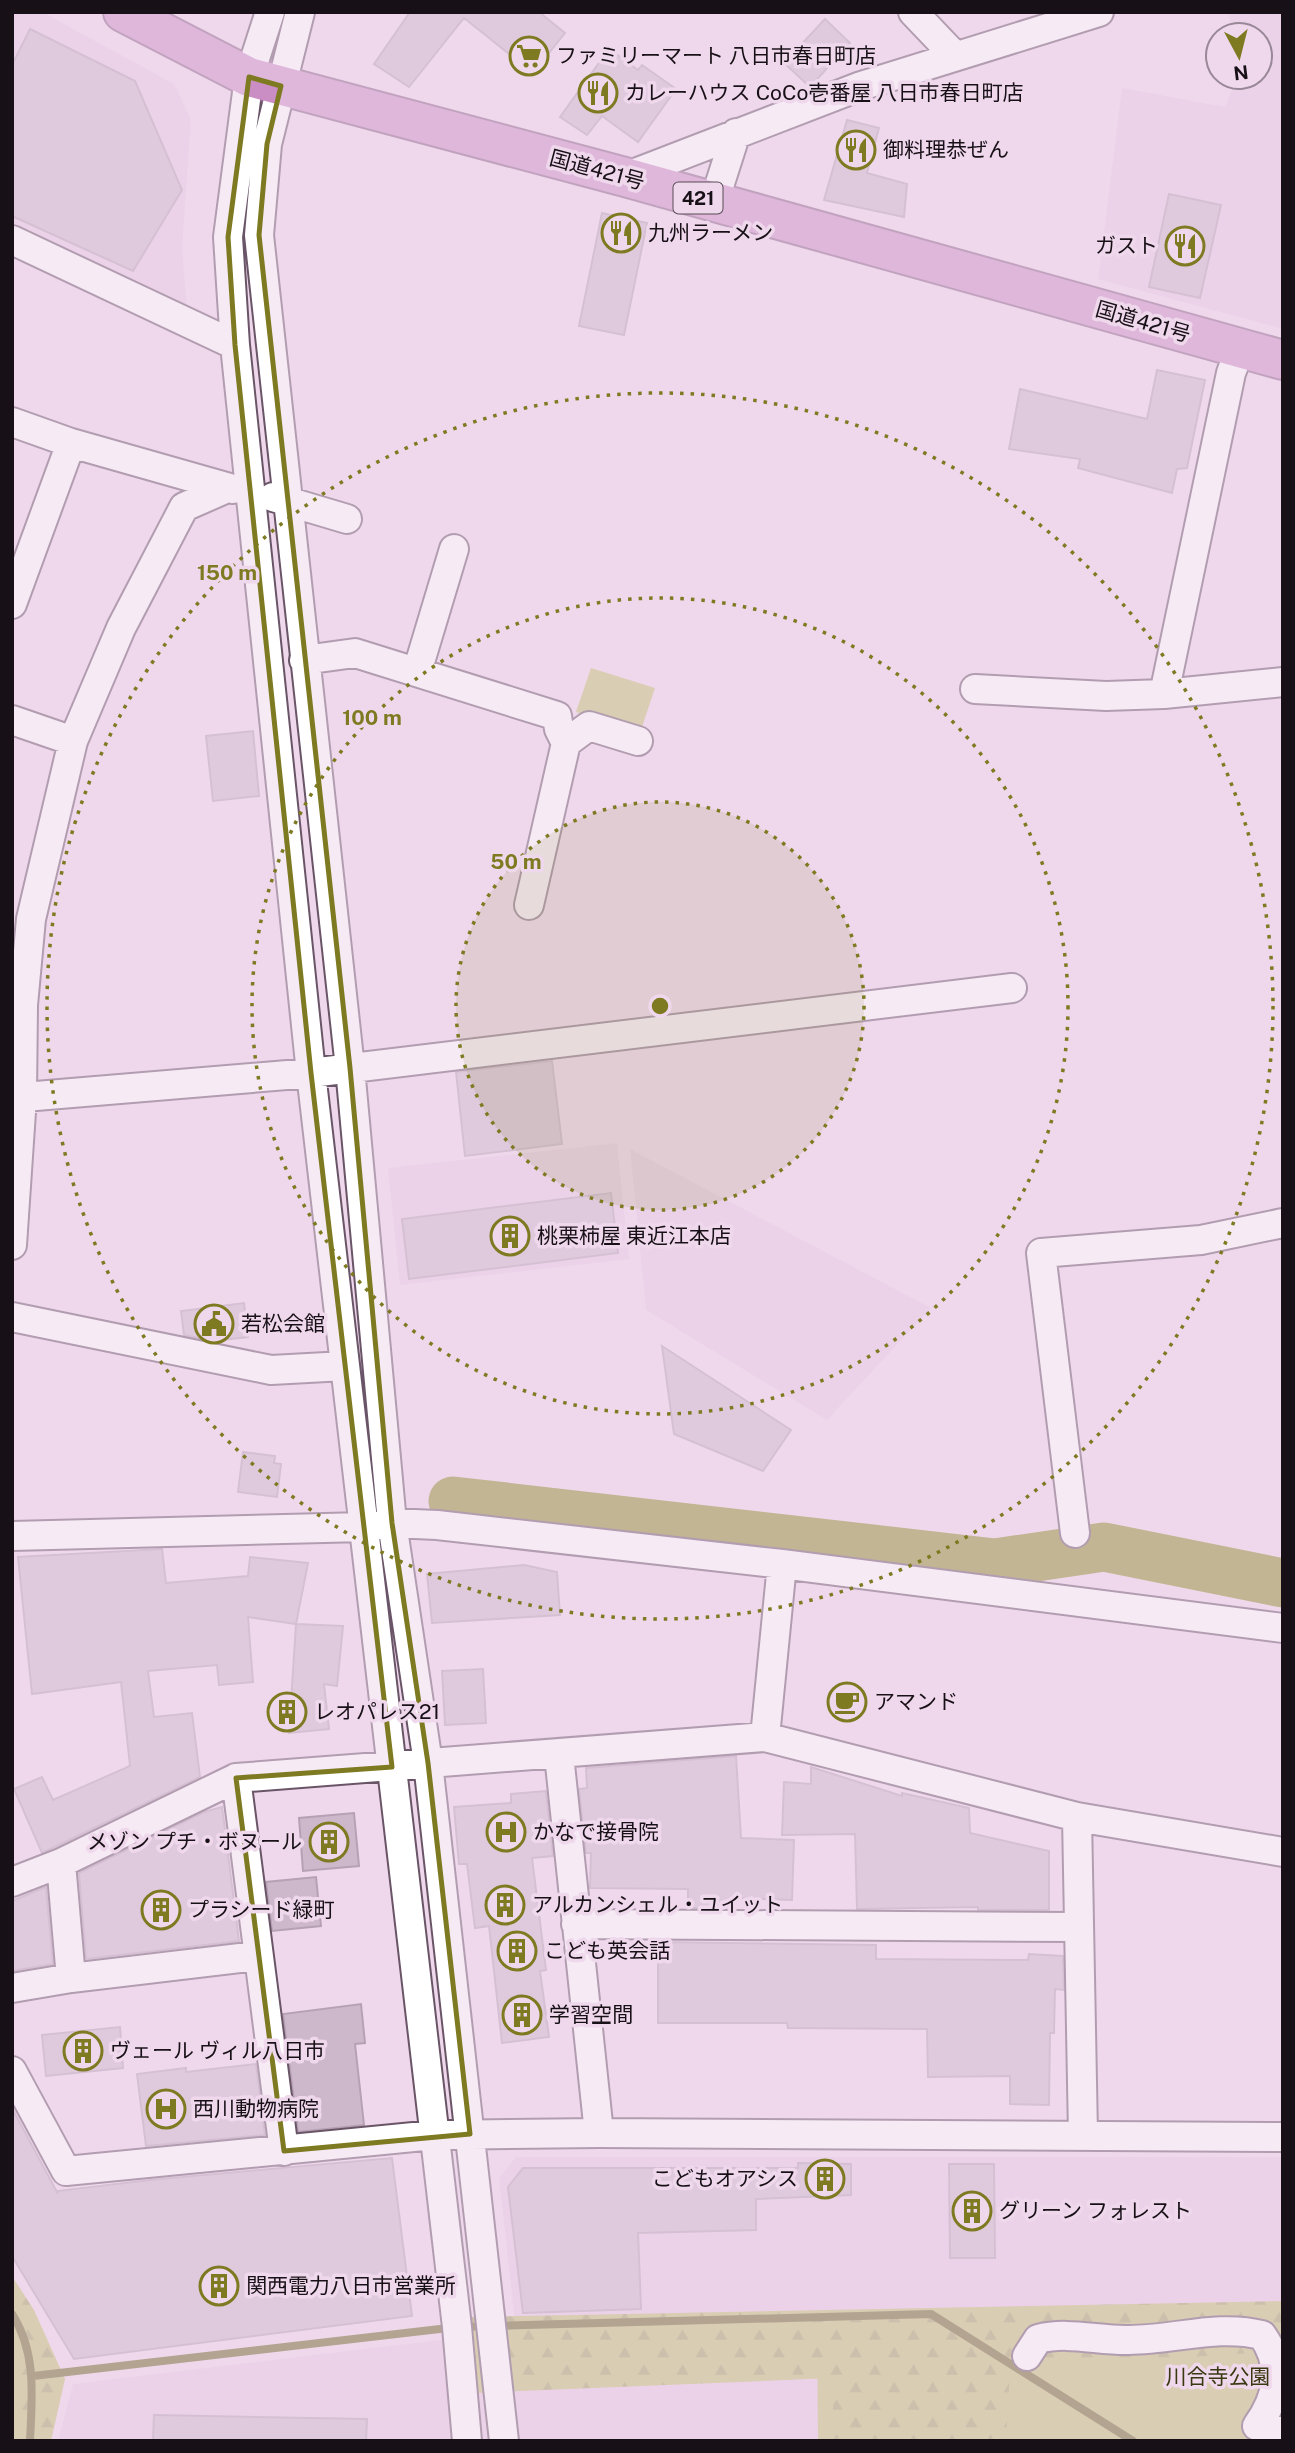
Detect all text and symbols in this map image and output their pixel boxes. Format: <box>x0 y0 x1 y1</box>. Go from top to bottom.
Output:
north arrow <box>1204 21 1274 91</box>
supermarket icon: ファミリーマート 八日市春日町店 <box>508 35 550 77</box>
place label: ファミリーマート 八日市春日町店 <box>556 43 876 68</box>
text: N <box>1232 61 1250 85</box>
restaurant icon: カレーハウス CoCo壱番屋 八日市春日町店 <box>577 72 619 114</box>
place label: カレーハウス CoCo壱番屋 八日市春日町店 <box>625 80 1023 105</box>
restaurant icon: 御料理恭ぜん <box>835 129 877 171</box>
place label: 御料理恭ぜん <box>883 137 1009 162</box>
street label: 国道421号 <box>547 145 647 194</box>
road number: 421 <box>674 182 722 214</box>
restaurant icon: 九州ラーメン <box>600 212 642 254</box>
place label: 九州ラーメン <box>648 220 773 245</box>
restaurant icon: ガスト <box>1164 225 1206 267</box>
place label: ガスト <box>1095 233 1158 258</box>
street label: 国道421号 <box>1093 296 1193 347</box>
text: 150 m <box>197 560 257 585</box>
text: 100 m <box>342 705 402 730</box>
text: 50 m <box>490 849 542 874</box>
centre of rings <box>648 994 672 1018</box>
building icon: 桃栗柿屋 東近江本店 <box>489 1215 531 1257</box>
place label: 桃栗柿屋 東近江本店 <box>537 1223 731 1248</box>
public building icon: 若松会館 <box>193 1303 235 1345</box>
place label: 若松会館 <box>241 1311 325 1336</box>
cafe icon: アマンド <box>826 1681 868 1723</box>
place label: アマンド <box>874 1689 958 1714</box>
building icon: レオパレス21 <box>266 1691 308 1733</box>
place label: レオパレス21 <box>314 1699 440 1724</box>
hospital icon: かなで接骨院 <box>485 1811 527 1853</box>
place label: かなで接骨院 <box>533 1819 659 1844</box>
building icon: メゾン プチ・ボヌール <box>308 1821 350 1863</box>
place label: メゾン プチ・ボヌール <box>87 1829 302 1854</box>
building icon: アルカンシェル・ユイット <box>484 1884 526 1926</box>
building icon: プラシード緑町 <box>140 1889 182 1931</box>
place label: アルカンシェル・ユイット <box>532 1892 783 1917</box>
place label: プラシード緑町 <box>188 1897 335 1922</box>
building icon: こども英会話 <box>496 1930 538 1972</box>
place label: こども英会話 <box>544 1938 670 1963</box>
building icon: 学習空間 <box>501 1994 543 2036</box>
place label: 学習空間 <box>549 2002 633 2027</box>
building icon: ヴェール ヴィル八日市 <box>62 2030 104 2072</box>
place label: ヴェール ヴィル八日市 <box>110 2038 325 2063</box>
hospital icon: 西川動物病院 <box>145 2088 187 2130</box>
place label: 西川動物病院 <box>193 2096 319 2121</box>
building icon: こどもオアシス <box>804 2158 846 2200</box>
place label: こどもオアシス <box>652 2166 798 2191</box>
building icon: グリーン フォレスト <box>951 2190 993 2232</box>
place label: グリーン フォレスト <box>999 2198 1192 2223</box>
building icon: 関西電力八日市営業所 <box>198 2265 240 2307</box>
place label: 関西電力八日市営業所 <box>246 2273 456 2298</box>
park label: 川合寺公園 <box>1166 2364 1271 2389</box>

